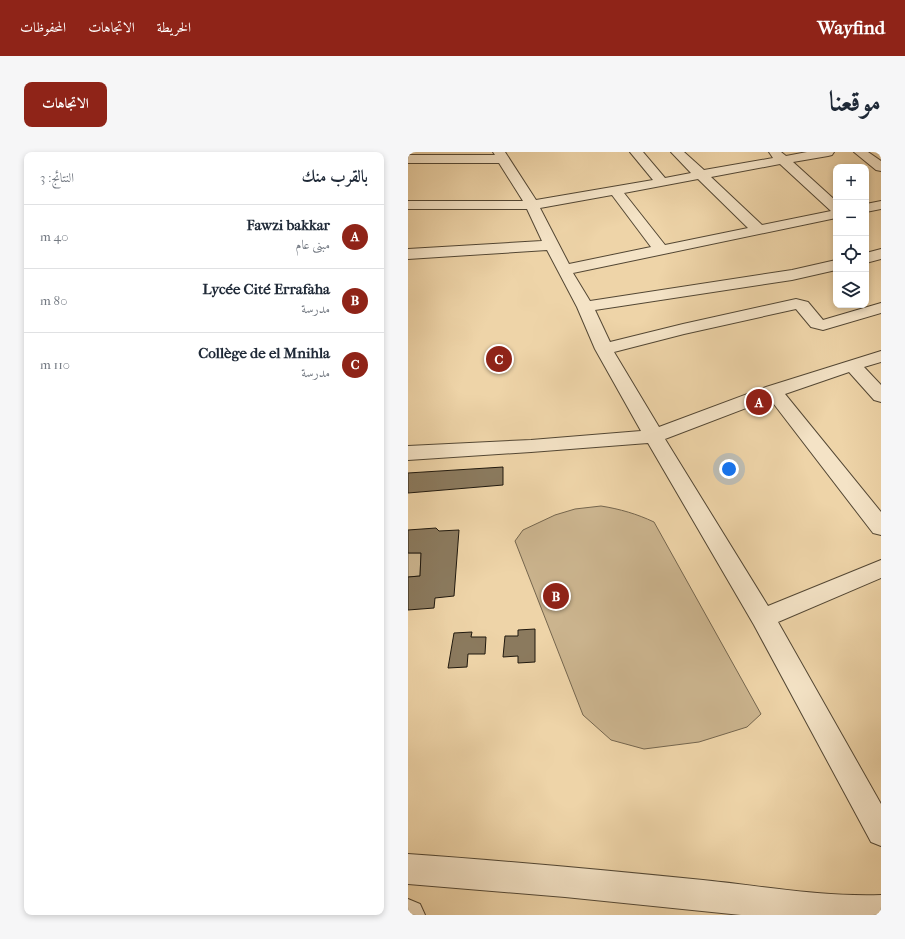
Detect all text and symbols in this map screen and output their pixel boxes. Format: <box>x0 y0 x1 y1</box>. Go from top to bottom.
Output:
text: Wayfind <box>817 17 885 39</box>
text: المحفوظات <box>20 19 66 36</box>
text: الاتجاهات <box>88 19 135 36</box>
text: الخريطة <box>157 19 191 36</box>
button: الاتجاهات <box>24 82 107 127</box>
text: موقعنا <box>829 85 881 118</box>
map controls <box>833 164 869 308</box>
button: + <box>833 164 869 200</box>
text: بالقرب منك <box>302 166 368 186</box>
text: النتائج: 3 <box>40 170 74 185</box>
button: − <box>833 200 869 236</box>
text: Fawzi bakkar <box>246 216 330 234</box>
text: 40 m <box>40 229 68 244</box>
text: A <box>351 229 359 244</box>
button: locate <box>833 236 869 272</box>
text: مبنى عام <box>296 237 330 252</box>
button: layers <box>833 272 869 308</box>
text: Lycée Cité Errafaha <box>202 280 330 298</box>
text: 80 m <box>40 293 67 308</box>
text: B <box>351 293 359 308</box>
text: مدرسة <box>301 301 330 316</box>
text: Collège de el Mnihla <box>198 344 330 362</box>
pin: C <box>486 344 512 374</box>
text: 110 m <box>40 357 70 372</box>
text: C <box>351 357 359 372</box>
text: مدرسة <box>301 365 330 380</box>
pin: A <box>746 387 772 417</box>
your location <box>719 459 739 479</box>
pin: B <box>543 581 569 611</box>

